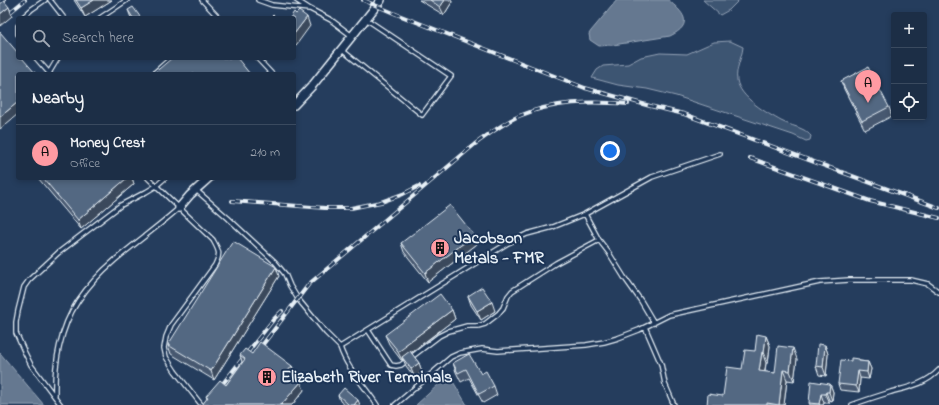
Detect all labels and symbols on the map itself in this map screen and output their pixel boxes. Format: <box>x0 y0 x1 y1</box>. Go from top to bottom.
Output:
pin: A <box>855 70 881 103</box>
your location <box>600 141 620 161</box>
place label: Jacobson Metals - FMR <box>454 226 545 271</box>
building icon: Jacobson Metals - FMR <box>429 237 451 259</box>
place label: Elizabeth River Terminals <box>281 365 453 390</box>
building icon: Elizabeth River Terminals <box>256 366 278 388</box>

